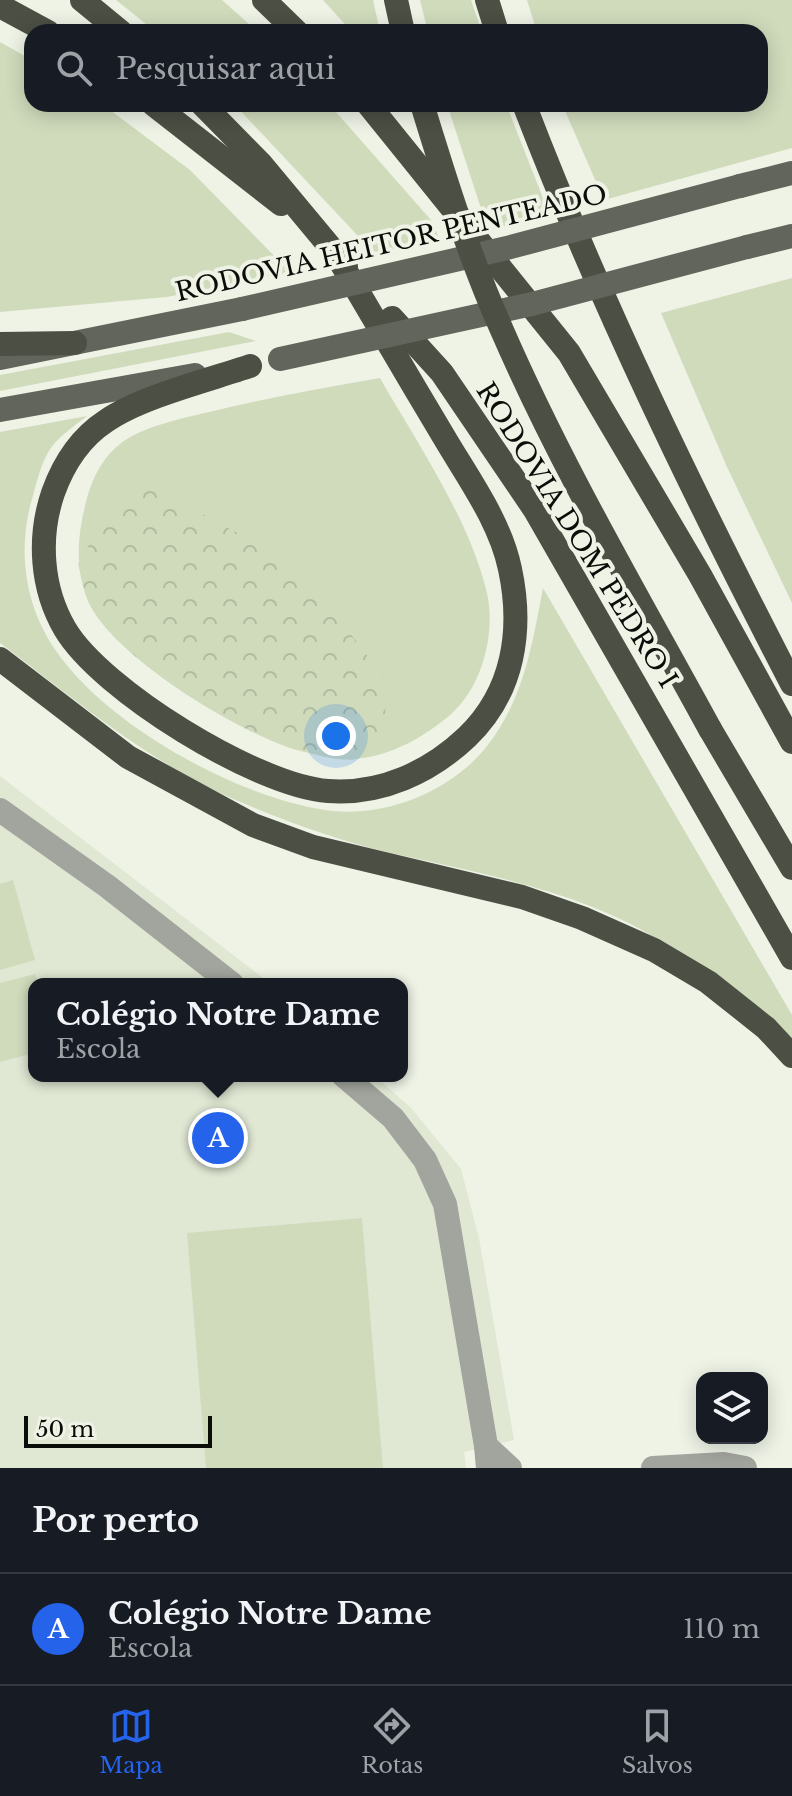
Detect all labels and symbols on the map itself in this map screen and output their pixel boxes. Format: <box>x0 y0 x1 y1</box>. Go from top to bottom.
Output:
street label: RODOVIA HEITOR PENTEADO <box>172 178 610 308</box>
street label: RODOVIA DOM PEDRO I <box>470 376 684 694</box>
your location <box>316 716 356 756</box>
pin: A <box>192 1108 244 1168</box>
scale bar <box>24 1412 212 1448</box>

